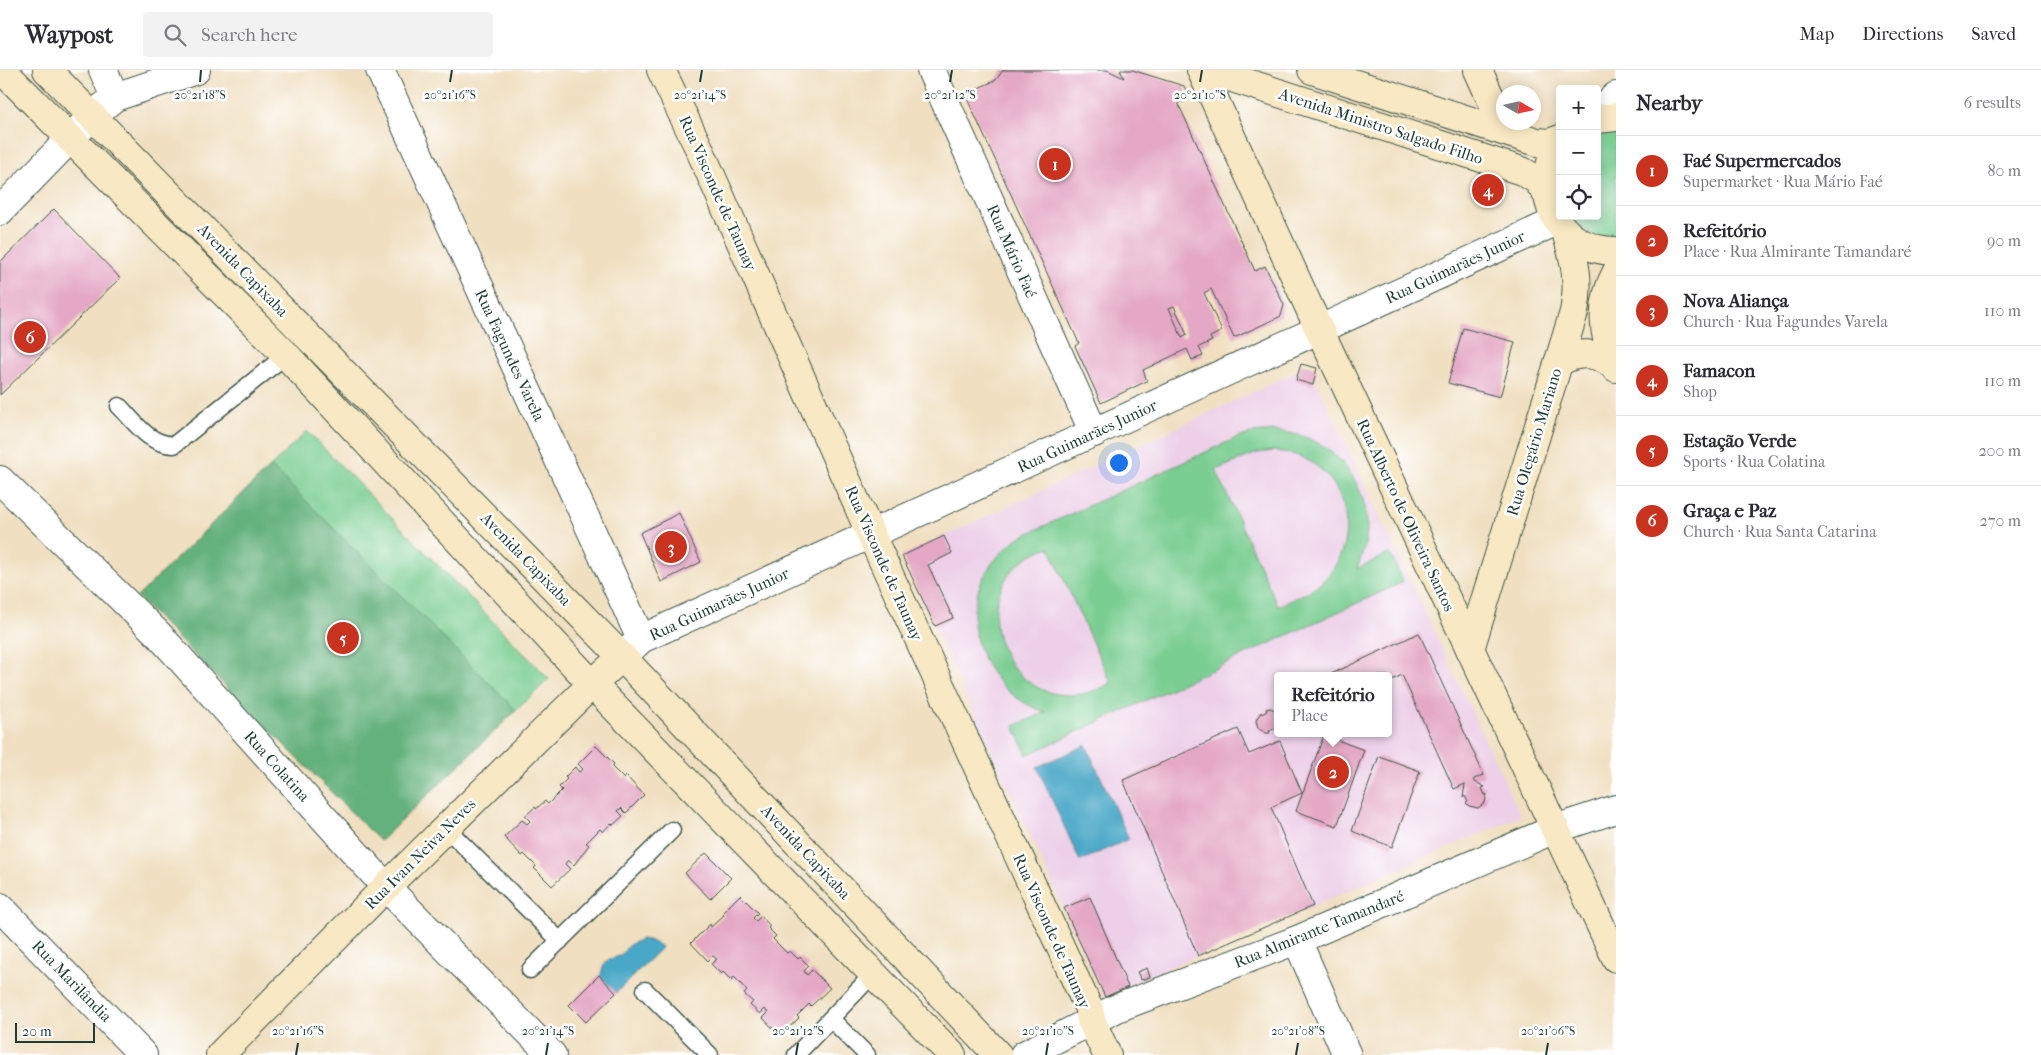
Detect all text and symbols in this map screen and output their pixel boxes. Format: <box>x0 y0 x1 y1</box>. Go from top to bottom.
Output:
search box <box>143 12 493 57</box>
text: Waypost <box>25 21 113 49</box>
icon: search <box>161 21 189 49</box>
text: Search here <box>201 24 297 46</box>
text: Map <box>1800 24 1834 45</box>
text: Directions <box>1862 24 1943 45</box>
text: Saved <box>1971 24 2016 45</box>
street label: Avenida Ministro Salgado Filho <box>1276 84 1485 168</box>
north arrow <box>1496 85 1541 130</box>
map controls <box>1556 85 1601 220</box>
button: + <box>1556 85 1601 130</box>
text: 20°21'18"S <box>174 88 226 102</box>
text: 20°21'16"S <box>424 88 476 102</box>
text: 20°21'14"S <box>674 88 726 102</box>
text: 20°21'12"S <box>924 88 976 102</box>
text: 20°21'10"S <box>1174 88 1226 102</box>
text: Nearby <box>1636 91 1702 115</box>
text: 6 results <box>1963 93 2021 112</box>
street label: Rua Visconde de Taunay <box>675 113 761 274</box>
button: − <box>1556 130 1601 175</box>
pin: 1 <box>1039 145 1071 183</box>
text: Faé Supermercados <box>1683 150 1841 172</box>
text: 1 <box>1649 161 1655 180</box>
text: 80 m <box>1987 161 2021 180</box>
pin: 4 <box>1472 171 1504 209</box>
text: Supermarket · Rua Mário Faé <box>1683 172 1883 191</box>
button: locate <box>1556 175 1601 220</box>
street label: Rua Mário Faé <box>983 201 1041 301</box>
street label: Avenida Capixaba <box>193 219 293 321</box>
text: Refeitório <box>1683 220 1766 242</box>
street label: Rua Guimarães Junior <box>1382 226 1528 308</box>
text: 2 <box>1648 231 1656 250</box>
text: 90 m <box>1987 231 2021 250</box>
text: Place · Rua Almirante Tamandaré <box>1683 242 1912 261</box>
street label: Rua Fagundes Varela <box>471 286 549 425</box>
text: Nova Aliança <box>1683 290 1789 312</box>
text: 3 <box>1649 301 1655 320</box>
text: 110 m <box>1984 301 2021 320</box>
text: Church · Rua Fagundes Varela <box>1683 312 1888 331</box>
pin: 6 <box>14 318 46 356</box>
text: Famacon <box>1683 360 1755 382</box>
street label: Rua Olegário Mariano <box>1503 366 1565 518</box>
text: 4 <box>1647 371 1657 390</box>
text: 110 m <box>1984 371 2021 390</box>
text: Shop <box>1683 382 1717 401</box>
street label: Rua Guimarães Junior <box>1014 395 1160 477</box>
street label: Rua Alberto de Oliveira Santos <box>1353 416 1459 615</box>
text: Estação Verde <box>1683 430 1796 452</box>
text: 5 <box>1649 441 1655 460</box>
text: 200 m <box>1978 441 2021 460</box>
your location <box>1106 450 1132 476</box>
text: Sports · Rua Colatina <box>1683 452 1826 471</box>
street label: Rua Visconde de Taunay <box>841 483 927 644</box>
text: Graça e Paz <box>1683 500 1777 522</box>
street label: Avenida Capixaba <box>476 508 576 610</box>
text: 6 <box>1648 511 1656 530</box>
text: 270 m <box>1980 511 2021 530</box>
text: Church · Rua Santa Catarina <box>1683 522 1877 541</box>
pin: 3 <box>655 528 687 566</box>
street label: Rua Guimarães Junior <box>646 563 792 645</box>
pin: 5 <box>327 619 359 657</box>
popup <box>1274 672 1392 737</box>
text: Refeitório <box>1291 684 1375 706</box>
text: Place <box>1291 706 1328 725</box>
street label: Rua Colatina <box>240 727 314 806</box>
pin: 2 <box>1317 753 1349 791</box>
street label: Rua Ivan Neiva Neves <box>361 794 480 913</box>
street label: Avenida Capixaba <box>757 800 855 904</box>
street label: Rua Visconde de Taunay <box>1009 851 1095 1012</box>
street label: Rua Almirante Tamandaré <box>1231 886 1407 972</box>
street label: Rua Marilândia <box>28 936 116 1026</box>
scale bar <box>15 1020 95 1043</box>
text: 20 m <box>22 1023 52 1040</box>
text: 20°21'16"S <box>272 1024 324 1038</box>
text: 20°21'14"S <box>522 1024 574 1038</box>
text: 20°21'12"S <box>772 1024 824 1038</box>
text: 20°21'10"S <box>1022 1024 1074 1038</box>
text: 20°21'08"S <box>1271 1024 1325 1038</box>
text: 20°21'06"S <box>1521 1024 1575 1038</box>

